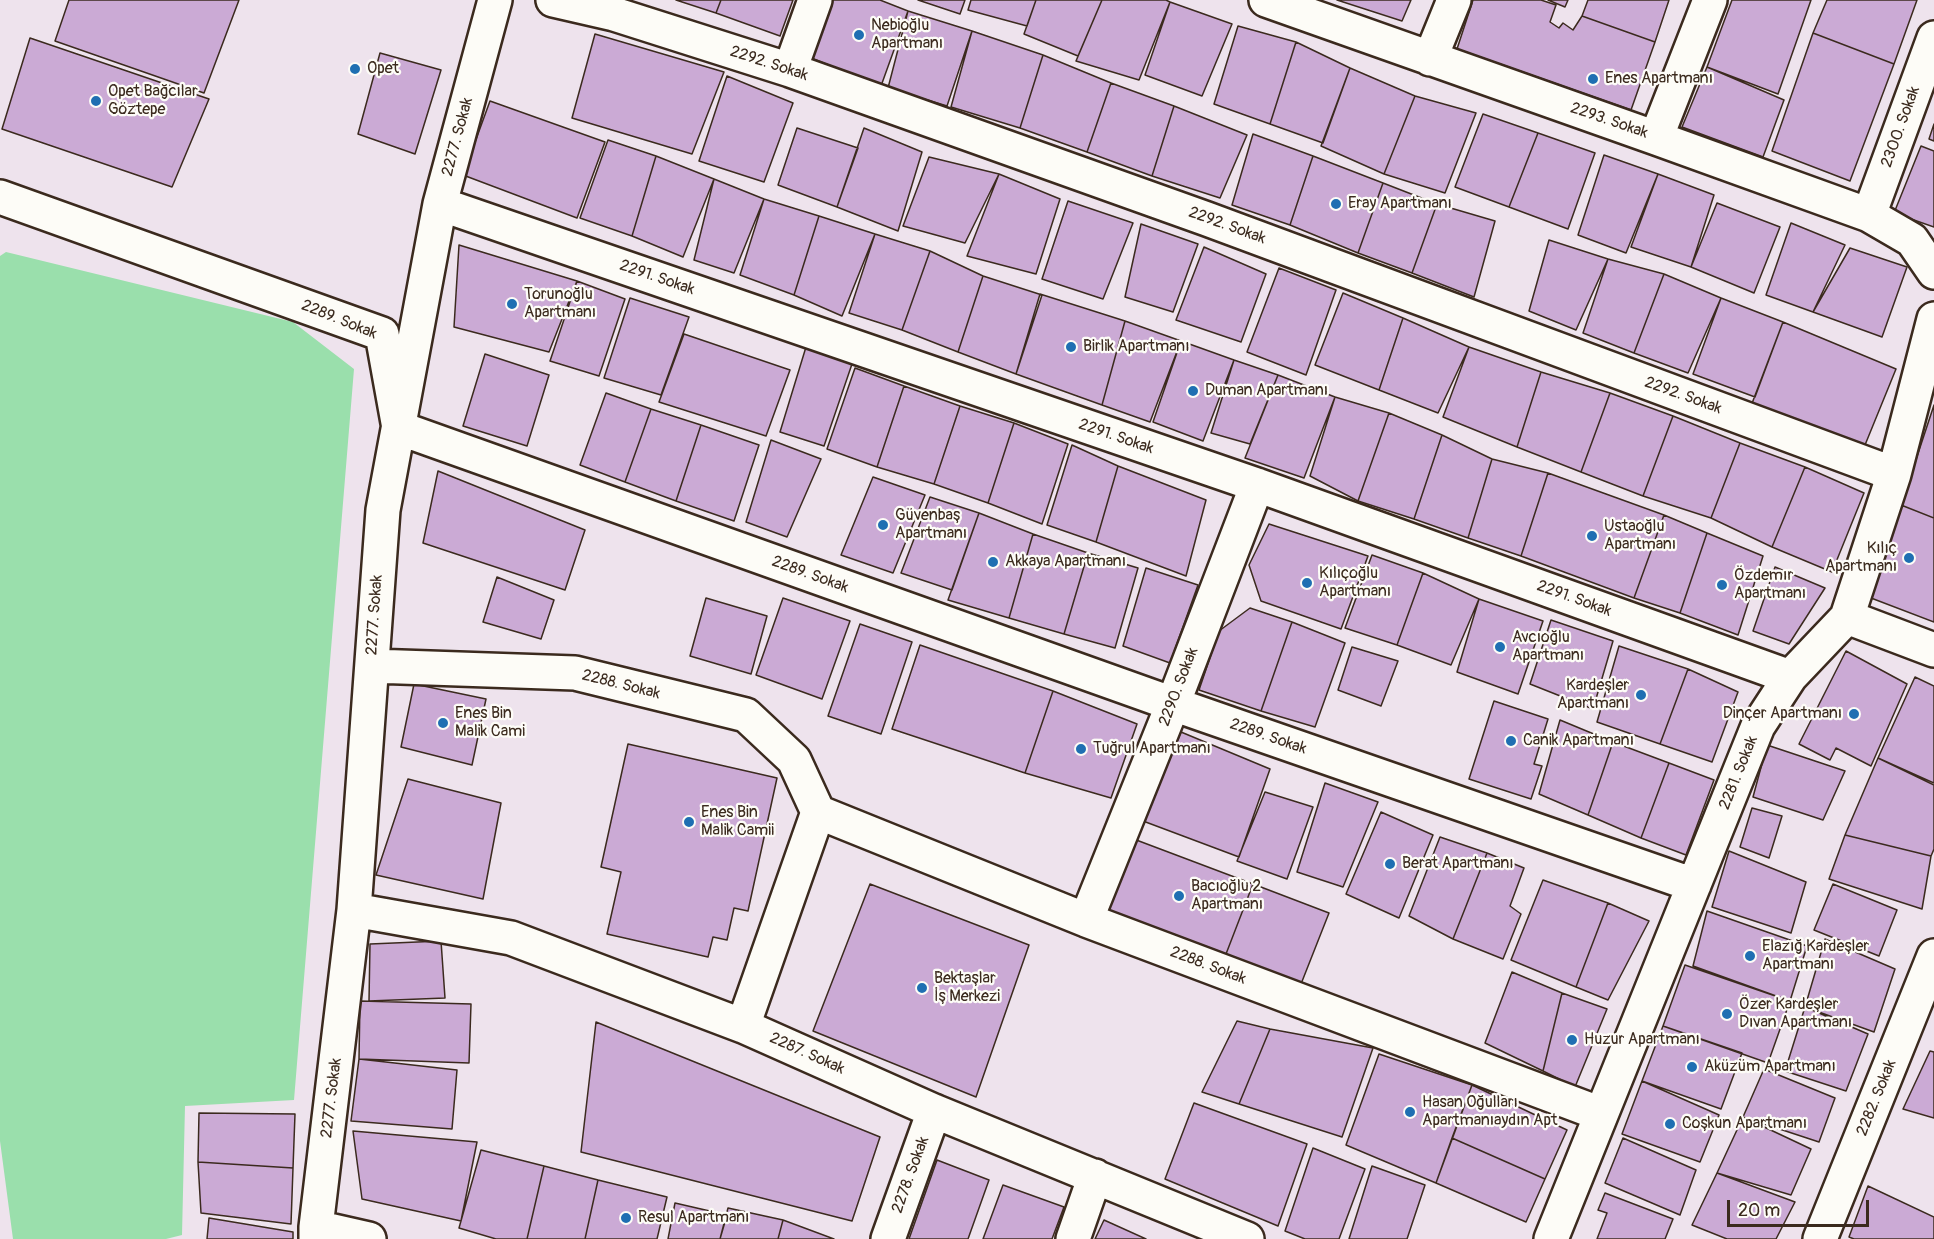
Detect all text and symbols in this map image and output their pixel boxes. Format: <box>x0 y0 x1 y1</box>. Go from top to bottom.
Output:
place label: Nebioğlu Apartmanı <box>871 16 943 54</box>
marker: Nebioğlu Apartmanı <box>852 28 866 42</box>
street label: 2292. Sokak <box>728 42 810 86</box>
place label: Opet <box>367 59 399 79</box>
marker: Opet <box>348 62 362 76</box>
place label: Enes Apartmanı <box>1605 69 1713 89</box>
marker: Enes Apartmanı <box>1586 72 1600 86</box>
place label: Opet Bağcılar Göztepe <box>108 82 198 120</box>
street label: 2300. Sokak <box>1877 84 1925 170</box>
marker: Opet Bağcılar Göztepe <box>89 94 103 108</box>
street label: 2277. Sokak <box>438 96 478 178</box>
street label: 2293. Sokak <box>1568 99 1650 143</box>
place label: Eray Apartmanı <box>1348 194 1452 214</box>
marker: Eray Apartmanı <box>1329 197 1343 211</box>
street label: 2292. Sokak <box>1186 203 1268 249</box>
street label: 2291. Sokak <box>617 256 697 300</box>
place label: Torunoğlu Apartmanı <box>524 285 596 323</box>
street label: 2289. Sokak <box>298 296 380 344</box>
marker: Torunoğlu Apartmanı <box>505 297 519 311</box>
place label: Birlik Apartmanı <box>1083 337 1189 357</box>
marker: Birlik Apartmanı <box>1064 340 1078 354</box>
street label: 2292. Sokak <box>1642 373 1724 419</box>
place label: Duman Apartmanı <box>1205 381 1328 401</box>
marker: Duman Apartmanı <box>1186 384 1200 398</box>
street label: 2291. Sokak <box>1076 415 1156 459</box>
place label: Güvenbaş Apartmanı <box>895 506 967 544</box>
place label: Ustaoğlu Apartmanı <box>1604 517 1676 555</box>
marker: Güvenbaş Apartmanı <box>876 518 890 532</box>
marker: Ustaoğlu Apartmanı <box>1585 529 1599 543</box>
place label: Kılıç Apartmanı <box>1825 539 1897 577</box>
marker: Kılıç Apartmanı <box>1902 551 1916 565</box>
street label: 2289. Sokak <box>769 552 851 598</box>
place label: Akkaya Apartmanı <box>1005 552 1126 572</box>
marker: Akkaya Apartmanı <box>986 555 1000 569</box>
place label: Kılıçoğlu Apartmanı <box>1319 564 1391 602</box>
place label: Özdemır Apartmanı <box>1734 566 1806 604</box>
street label: 2277. Sokak <box>363 574 387 656</box>
marker: Kılıçoğlu Apartmanı <box>1300 576 1314 590</box>
street label: 2291. Sokak <box>1534 577 1614 621</box>
marker: Özdemır Apartmanı <box>1715 578 1729 592</box>
place label: Avcıoğlu Apartmanı <box>1512 628 1584 666</box>
marker: Avcıoğlu Apartmanı <box>1493 640 1507 654</box>
street label: 2290. Sokak <box>1155 645 1203 729</box>
street label: 2288. Sokak <box>580 666 662 704</box>
place label: Kardeşler Apartmanı <box>1557 676 1629 714</box>
marker: Kardeşler Apartmanı <box>1634 688 1648 702</box>
place label: Enes Bin Malik Cami <box>455 704 525 742</box>
place label: Dinçer Apartmanı <box>1723 704 1842 724</box>
marker: Dinçer Apartmanı <box>1847 707 1861 721</box>
street label: 2289. Sokak <box>1227 715 1309 759</box>
marker: Enes Bin Malik Cami <box>436 716 450 730</box>
place label: Canik Apartmanı <box>1523 731 1634 751</box>
street label: 2281. Sokak <box>1716 733 1762 813</box>
marker: Canik Apartmanı <box>1504 734 1518 748</box>
place label: Tuğrul Apartmanı <box>1093 739 1211 759</box>
marker: Tuğrul Apartmanı <box>1074 742 1088 756</box>
place label: Enes Bin Malik Camii <box>701 803 774 841</box>
marker: Enes Bin Malik Camii <box>682 815 696 829</box>
place label: Berat Apartmanı <box>1402 854 1514 874</box>
marker: Berat Apartmanı <box>1383 857 1397 871</box>
place label: Bacıoğlu 2 Apartmanı <box>1191 877 1263 915</box>
marker: Bacıoğlu 2 Apartmanı <box>1172 889 1186 903</box>
place label: Elazığ Kardeşler Apartmanı <box>1762 937 1869 975</box>
street label: 2288. Sokak <box>1167 943 1249 989</box>
marker: Elazığ Kardeşler Apartmanı <box>1743 949 1757 963</box>
place label: Bektaşlar İş Merkezi <box>934 969 1000 1007</box>
marker: Bektaşlar İş Merkezi <box>915 981 929 995</box>
place label: Özer Kardeşler Dıvan Apartmanı <box>1739 995 1852 1033</box>
marker: Özer Kardeşler Dıvan Apartmanı <box>1720 1007 1734 1021</box>
street label: 2287. Sokak <box>767 1029 847 1079</box>
place label: Huzur Apartmanı <box>1584 1030 1700 1050</box>
marker: Huzur Apartmanı <box>1565 1033 1579 1047</box>
street label: 2277. Sokak <box>318 1057 346 1139</box>
place label: Aküzüm Apartmanı <box>1704 1057 1836 1077</box>
street label: 2282. Sokak <box>1853 1057 1901 1139</box>
marker: Aküzüm Apartmanı <box>1685 1060 1699 1074</box>
place label: Hasan Oğulları Apartmanıaydın Apt <box>1422 1093 1557 1131</box>
marker: Hasan Oğulları Apartmanıaydın Apt <box>1403 1105 1417 1119</box>
place label: Coşkun Apartmanı <box>1682 1114 1807 1134</box>
marker: Coşkun Apartmanı <box>1663 1117 1677 1131</box>
street label: 2278. Sokak <box>888 1134 934 1216</box>
scale bar <box>1730 1188 1872 1226</box>
text: 20 m <box>1738 1199 1780 1222</box>
place label: Resul Apartmanı <box>638 1208 749 1228</box>
marker: Resul Apartmanı <box>619 1211 633 1225</box>

